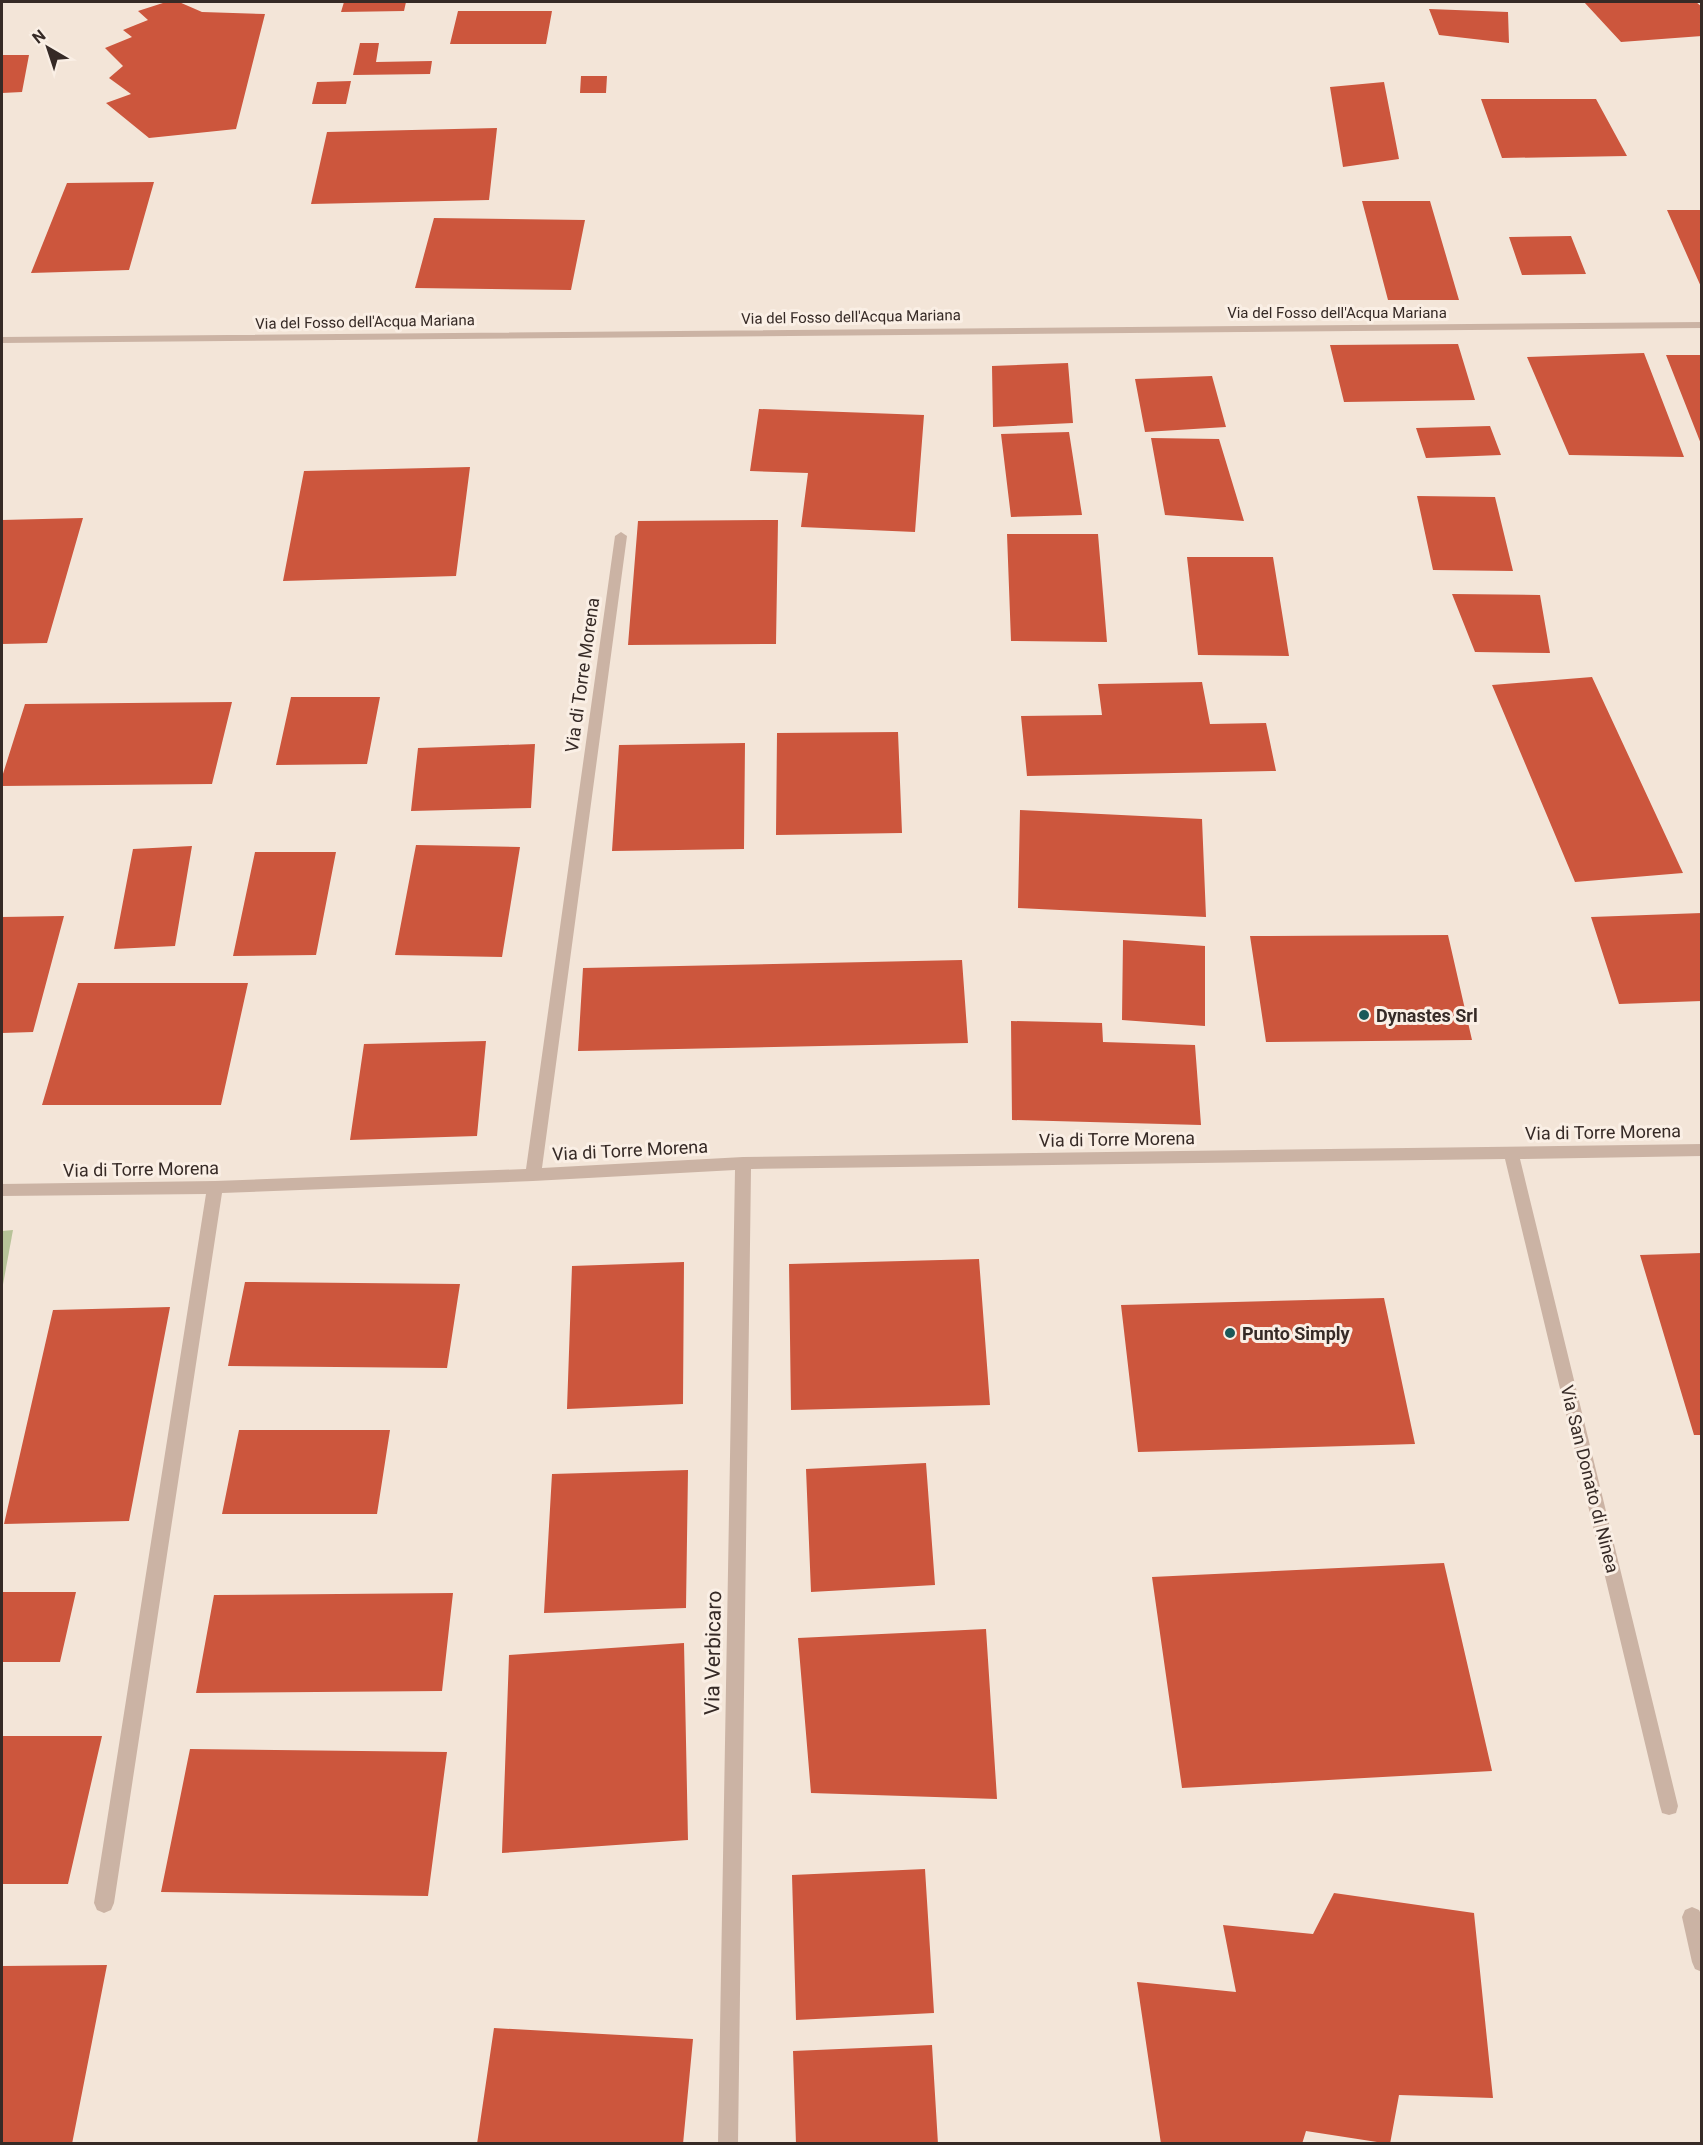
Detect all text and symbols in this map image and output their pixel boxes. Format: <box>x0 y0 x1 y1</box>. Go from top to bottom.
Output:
north arrow <box>18 18 78 78</box>
text: N <box>29 26 49 48</box>
street label: Via del Fosso dell'Acqua Mariana <box>1227 304 1447 322</box>
street label: Via del Fosso dell'Acqua Mariana <box>741 306 961 328</box>
street label: Via del Fosso dell'Acqua Mariana <box>255 311 475 333</box>
street label: Via di Torre Morena <box>561 596 603 754</box>
place label: Dynastes Srl <box>1376 1005 1478 1026</box>
marker: Dynastes Srl <box>1357 1008 1371 1022</box>
street label: Via di Torre Morena <box>1525 1120 1681 1144</box>
street label: Via di Torre Morena <box>1039 1127 1195 1151</box>
street label: Via di Torre Morena <box>552 1135 708 1165</box>
street label: Via di Torre Morena <box>63 1157 219 1181</box>
place label: Punto Simply <box>1242 1323 1351 1344</box>
marker: Punto Simply <box>1223 1326 1237 1340</box>
street label: Via San Donato di Ninea <box>1557 1383 1623 1575</box>
street label: Via Verbicaro <box>700 1591 726 1715</box>

